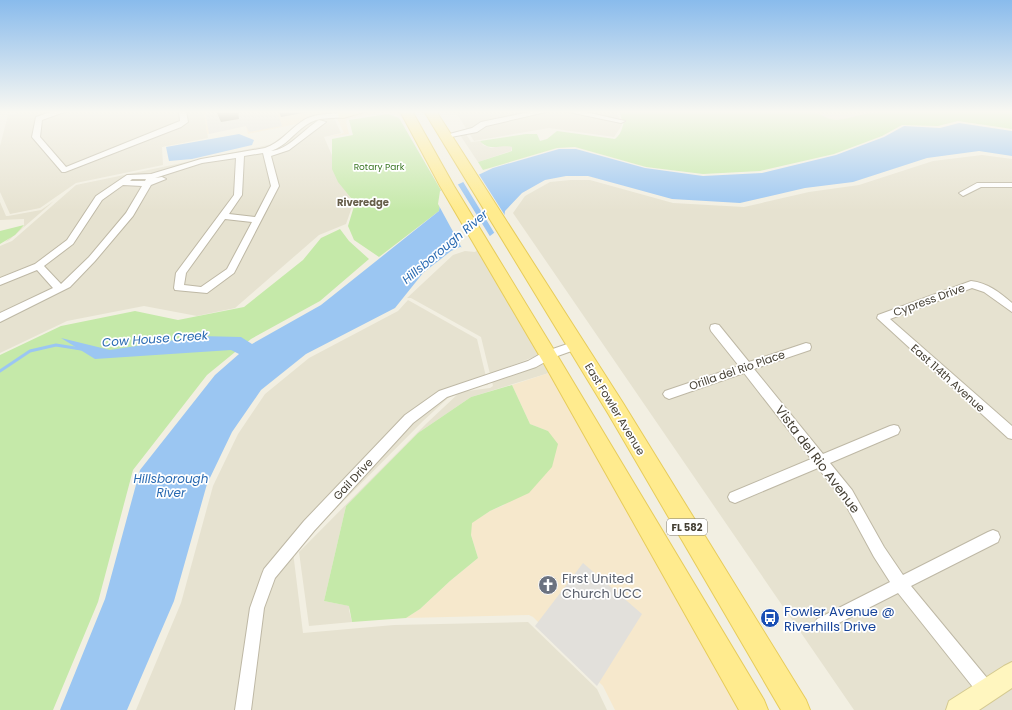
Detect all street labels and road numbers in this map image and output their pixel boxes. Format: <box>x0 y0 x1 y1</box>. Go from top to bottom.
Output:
street label: Cypress Drive <box>891 280 967 320</box>
street label: East 114th Avenue <box>907 340 989 416</box>
street label: Orilla del Rio Place <box>687 346 787 394</box>
street label: East Fowler Avenue <box>581 360 649 458</box>
street label: Vista del Rio Avenue <box>771 401 865 517</box>
street label: Gail Drive <box>329 454 377 503</box>
road number: FL 582 <box>667 519 707 535</box>

